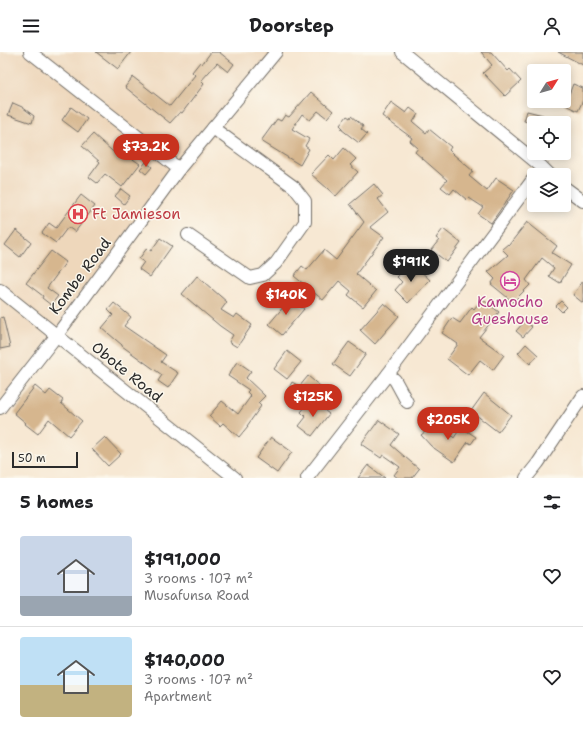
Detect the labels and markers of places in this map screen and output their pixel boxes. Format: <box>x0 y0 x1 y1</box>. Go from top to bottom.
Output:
pin: $73.2K <box>113 134 179 168</box>
hospital icon: Ft Jamieson <box>67 203 89 225</box>
place label: Ft Jamieson <box>92 204 180 224</box>
pin: $191K <box>383 249 439 283</box>
hotel icon: Kamocho Gueshouse <box>499 270 521 292</box>
pin: $140K <box>258 282 314 316</box>
place label: Kamocho Gueshouse <box>471 292 549 329</box>
pin: $125K <box>285 384 341 418</box>
pin: $205K <box>420 407 476 441</box>

